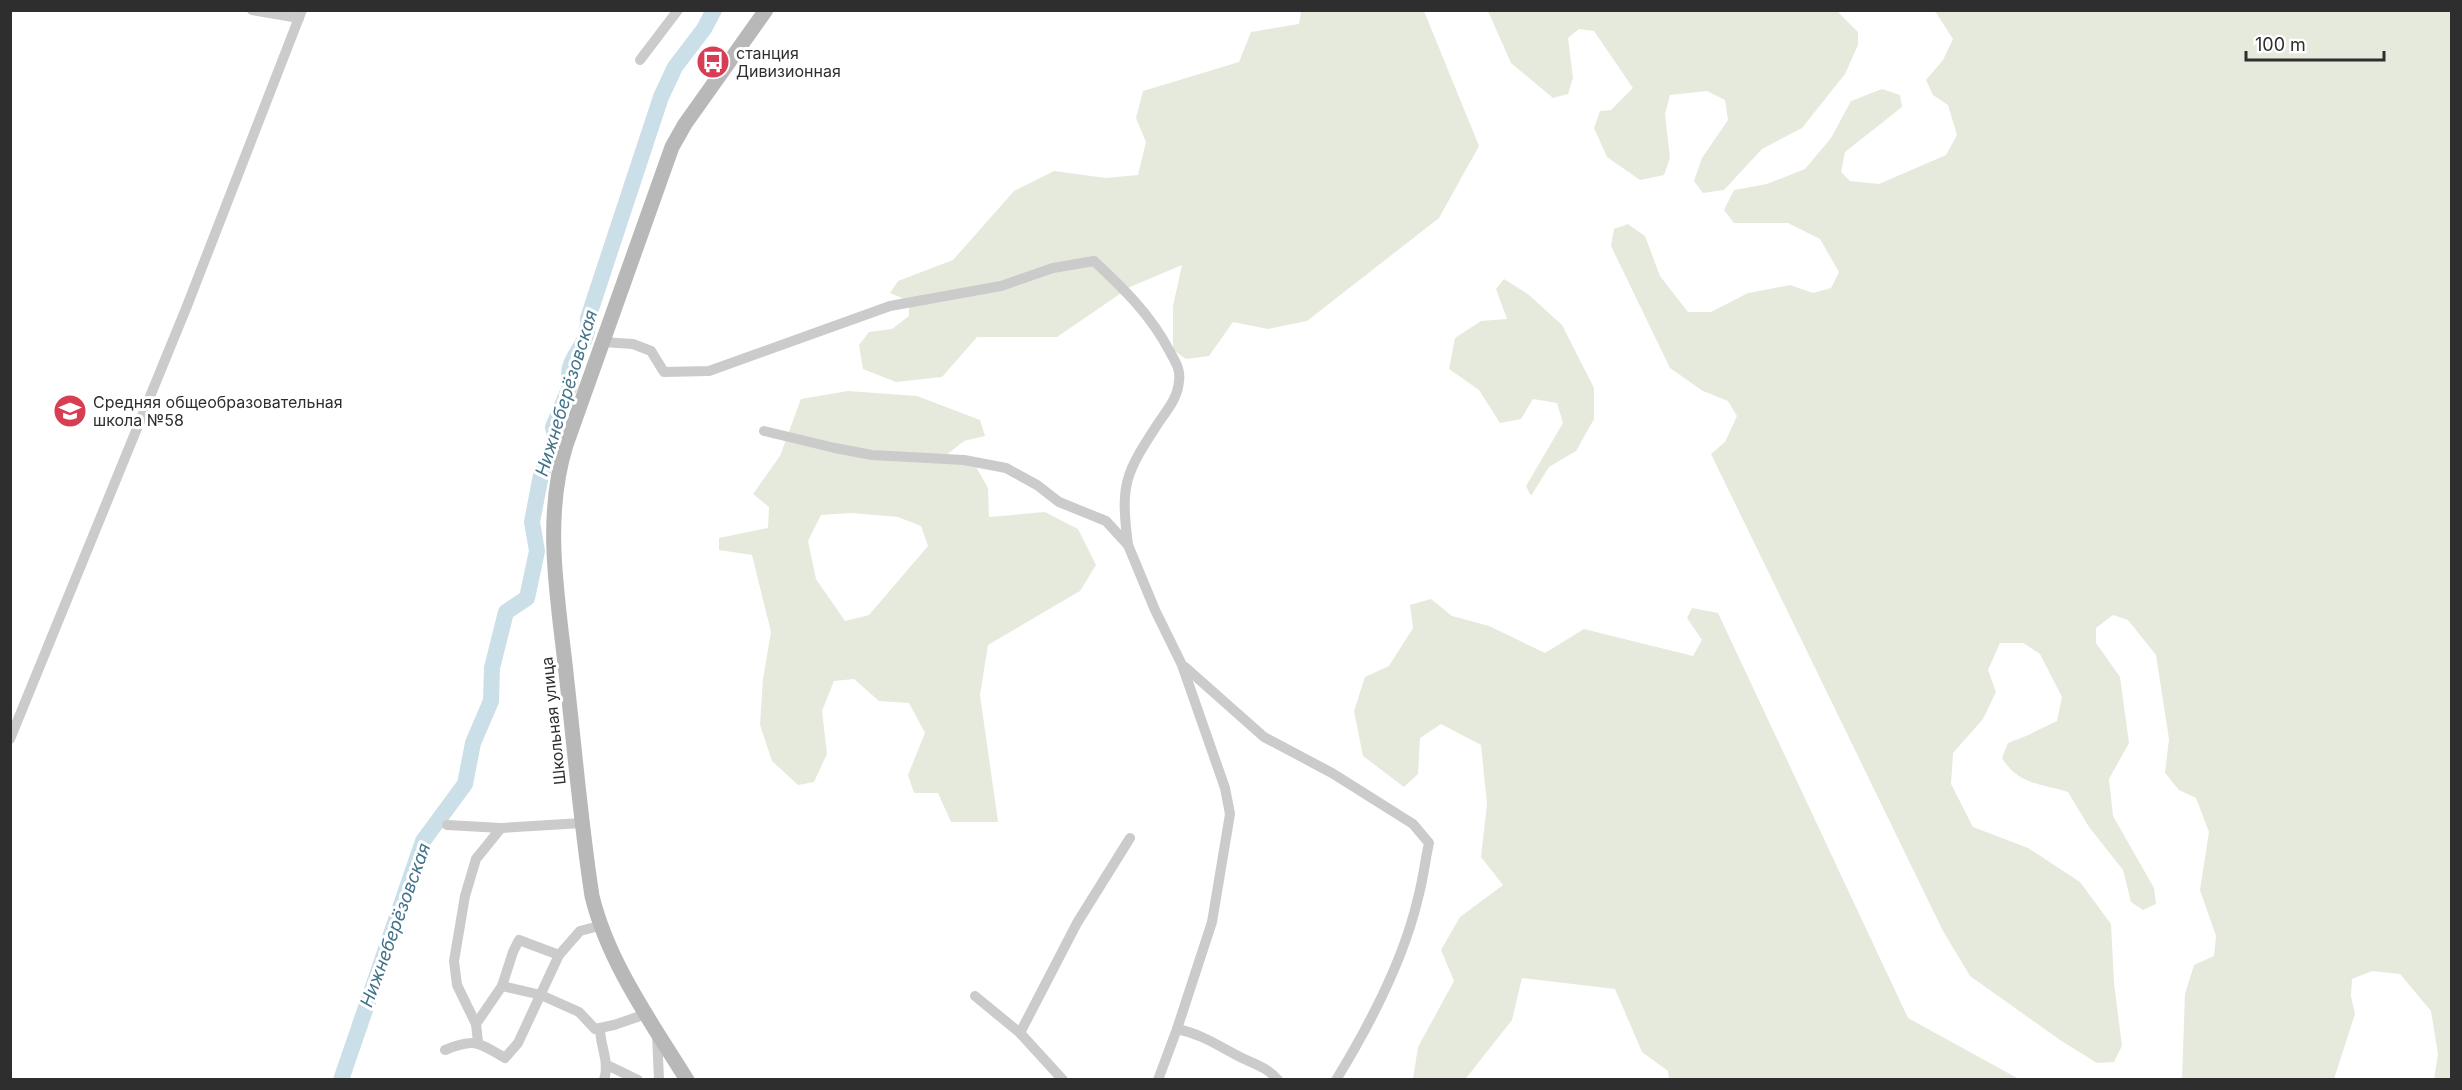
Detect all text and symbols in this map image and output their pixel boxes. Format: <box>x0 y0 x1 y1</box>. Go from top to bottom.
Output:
scale bar <box>2246 24 2384 62</box>
text: 100 m <box>2255 34 2306 55</box>
place label: станция Дивизионная <box>736 43 841 81</box>
bus stop icon: станция Дивизионная <box>695 44 731 80</box>
water label: Нижнеберёзовская <box>531 307 601 479</box>
place label: Средняя общеобразовательная школа №58 <box>93 392 343 430</box>
school or university icon: Средняя общеобразовательная школа №58 <box>52 393 88 429</box>
street label: Школьная улица <box>536 656 570 786</box>
water label: Нижнеберёзовская <box>356 840 434 1010</box>

